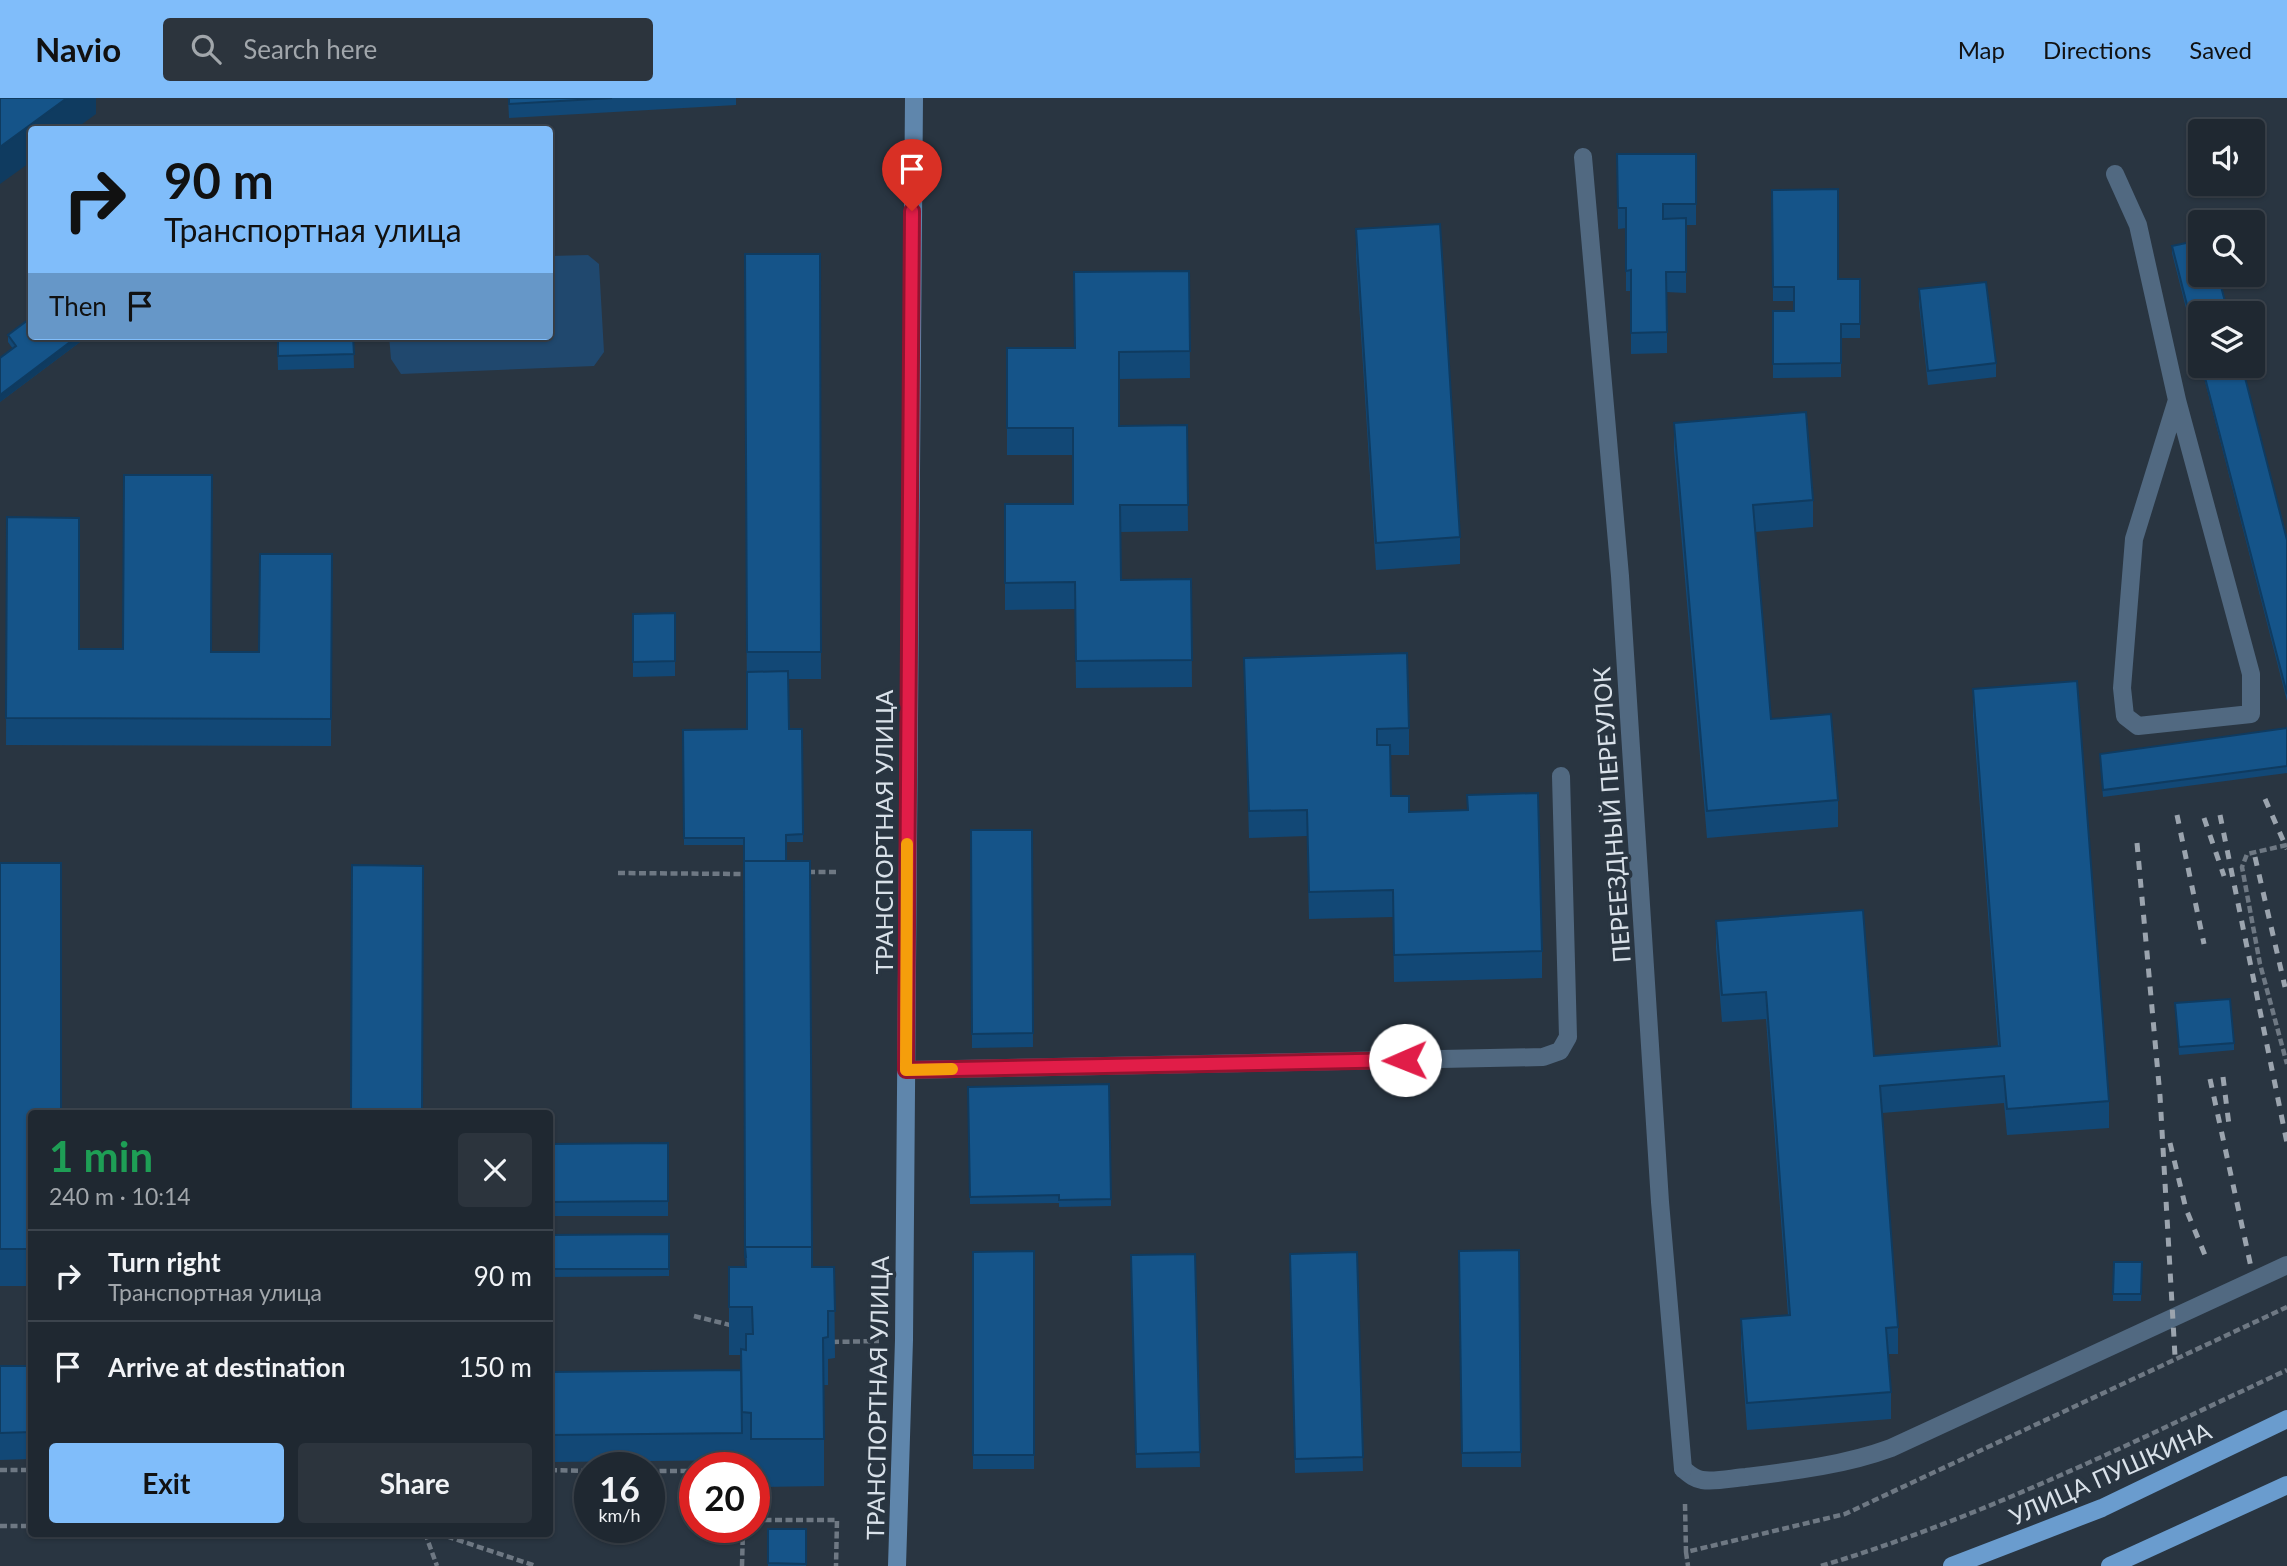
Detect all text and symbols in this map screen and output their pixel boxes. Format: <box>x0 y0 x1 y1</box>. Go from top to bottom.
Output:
search box <box>163 18 653 81</box>
text: Navio <box>35 29 121 69</box>
icon: search <box>187 30 225 68</box>
text: Search here <box>243 33 377 65</box>
text: Map <box>1958 35 2005 64</box>
text: Directions <box>2043 35 2151 64</box>
text: Saved <box>2189 35 2252 64</box>
map controls <box>2188 119 2265 378</box>
button: sound <box>2188 119 2265 196</box>
pin <box>882 139 942 211</box>
icon: arrive <box>893 150 931 188</box>
text: 90 m <box>164 151 274 209</box>
icon: right <box>49 154 140 245</box>
text: Транспортная улица <box>164 210 462 249</box>
button: search <box>2188 210 2265 287</box>
icon: arrive <box>121 287 159 325</box>
text: Then <box>49 290 107 322</box>
button: layers <box>2188 301 2265 378</box>
street label: ПЕРЕЕЗДНЫЙ ПЕРЕУЛОК <box>1586 666 1636 964</box>
street label: ТРАНСПОРТНАЯ УЛИЦА <box>869 689 898 974</box>
position arrow <box>1368 1023 1442 1097</box>
text: 1 min <box>49 1131 153 1181</box>
button: close <box>458 1133 532 1207</box>
text: 240 m · 10:14 <box>49 1182 191 1210</box>
text: Turn right <box>108 1246 221 1278</box>
street label: ТРАНСПОРТНАЯ УЛИЦА <box>860 1255 894 1540</box>
icon: right <box>49 1257 87 1295</box>
text: 90 m <box>474 1260 532 1292</box>
text: Транспортная улица <box>108 1278 322 1306</box>
icon: arrive <box>49 1348 87 1386</box>
text: Arrive at destination <box>108 1351 345 1383</box>
text: 150 m <box>459 1351 532 1383</box>
street label: УЛИЦА ПУШКИНА <box>2005 1415 2216 1531</box>
button: Exit <box>49 1443 284 1523</box>
button: Share <box>298 1443 532 1523</box>
speed limit sign: 20 <box>679 1452 770 1543</box>
text: 16 <box>599 1467 640 1509</box>
text: km/h <box>598 1504 641 1526</box>

